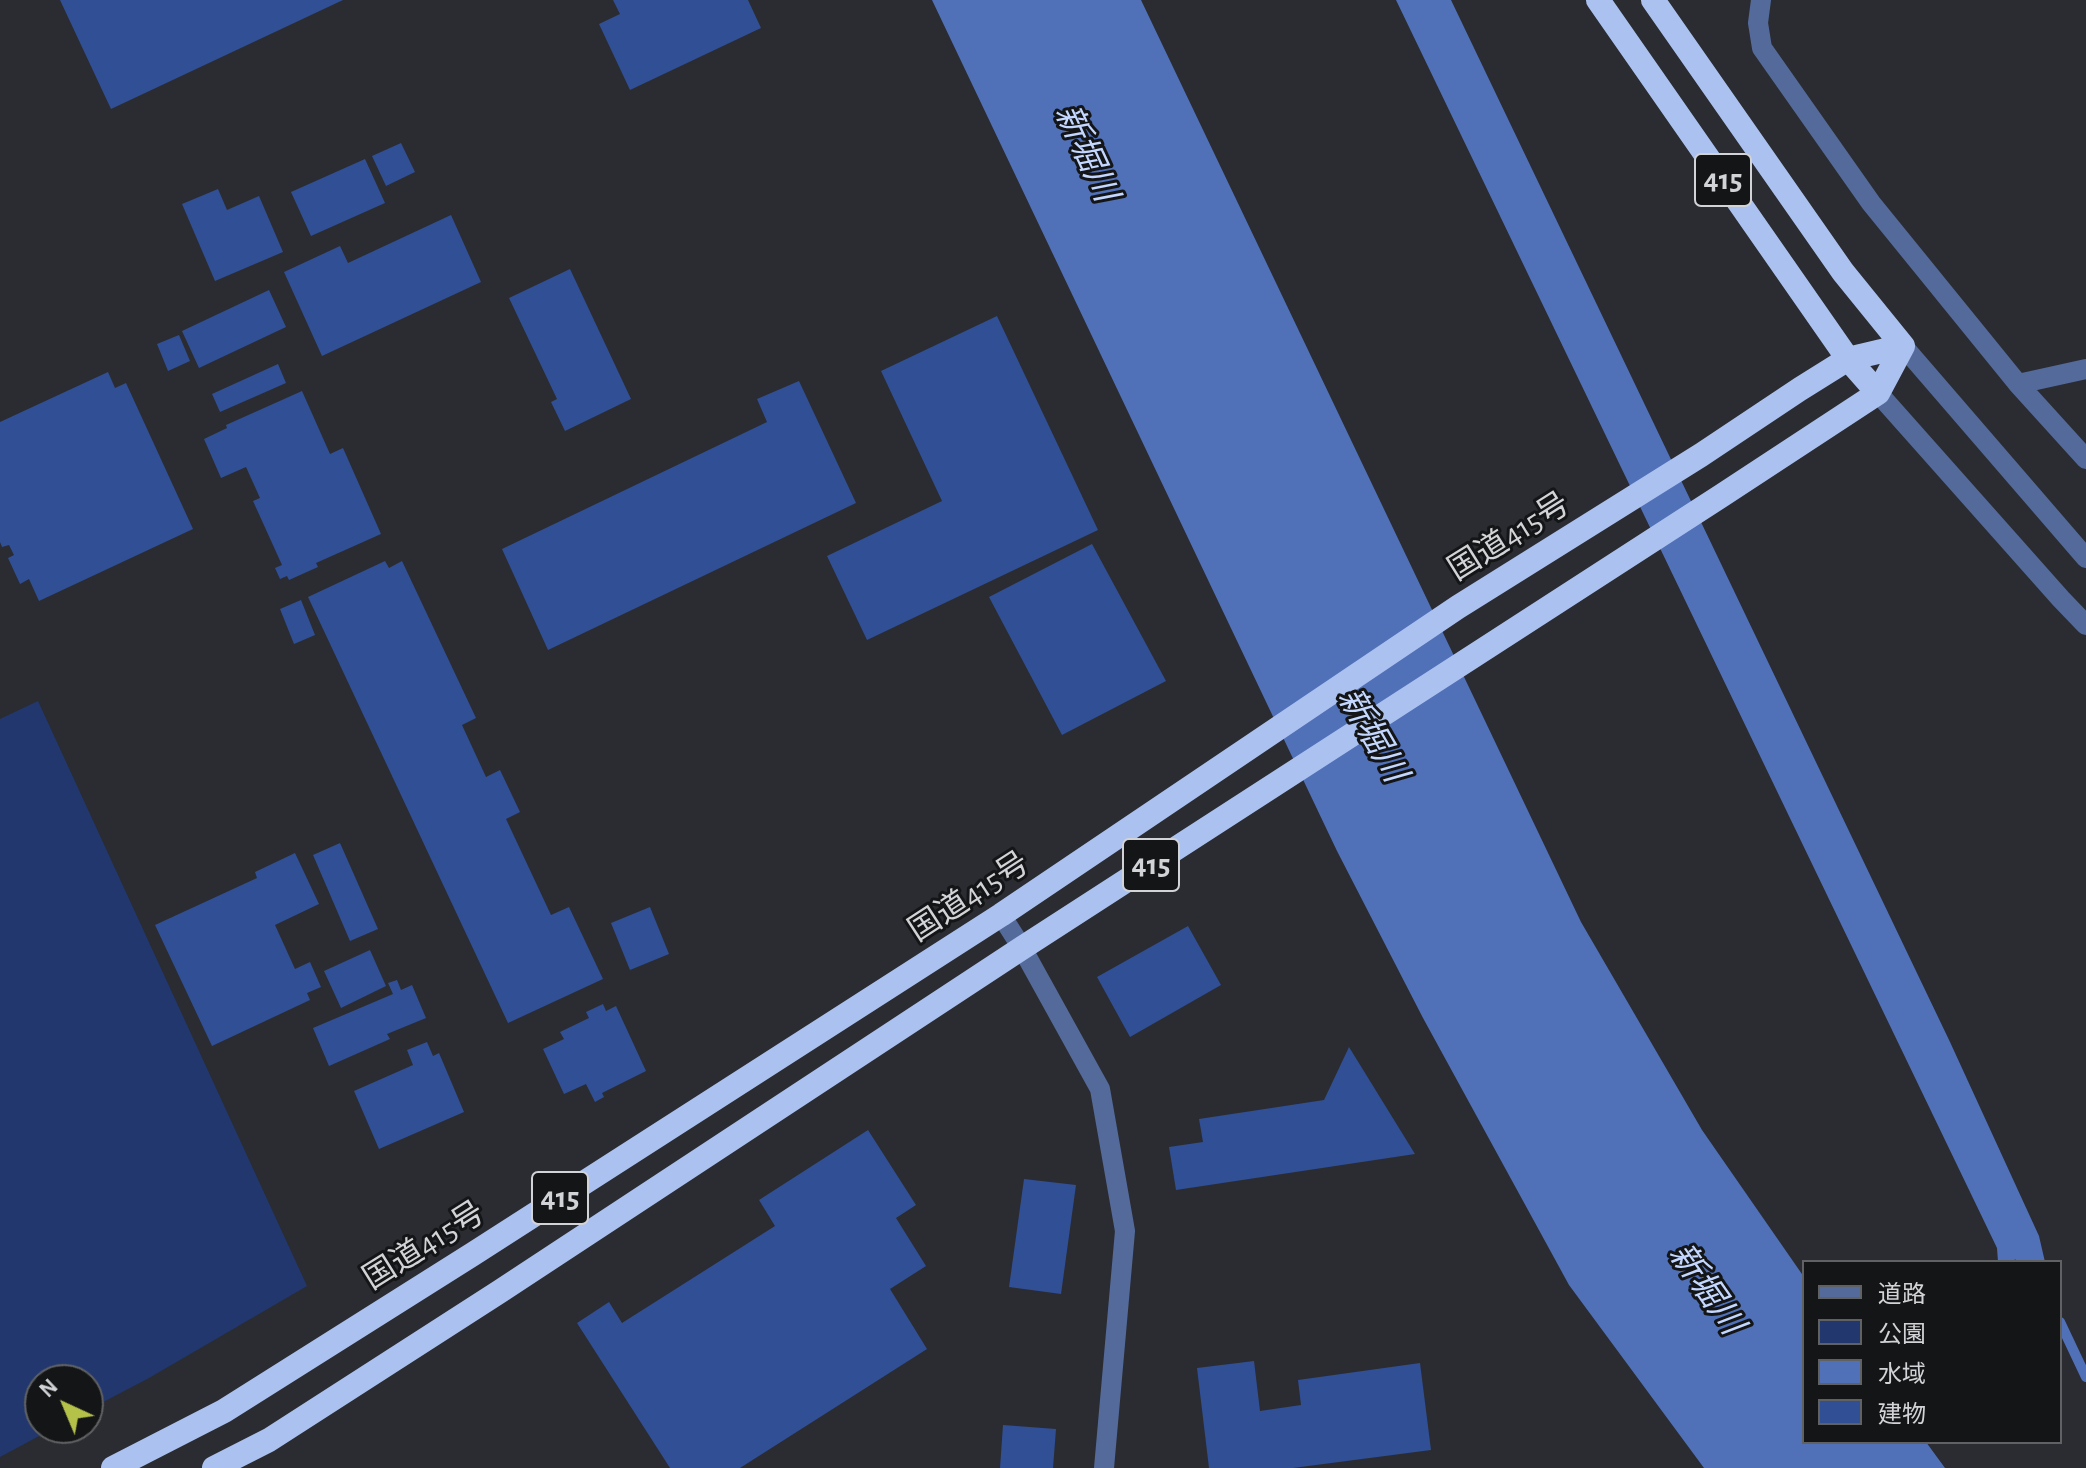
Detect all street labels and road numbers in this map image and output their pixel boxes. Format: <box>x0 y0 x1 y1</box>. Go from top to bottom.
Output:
road number: 415 <box>1695 154 1751 206</box>
street label: 国道415号 <box>1441 485 1577 589</box>
road number: 415 <box>1123 839 1179 891</box>
street label: 国道415号 <box>902 844 1036 950</box>
road number: 415 <box>532 1172 588 1224</box>
street label: 国道415号 <box>356 1194 492 1298</box>

